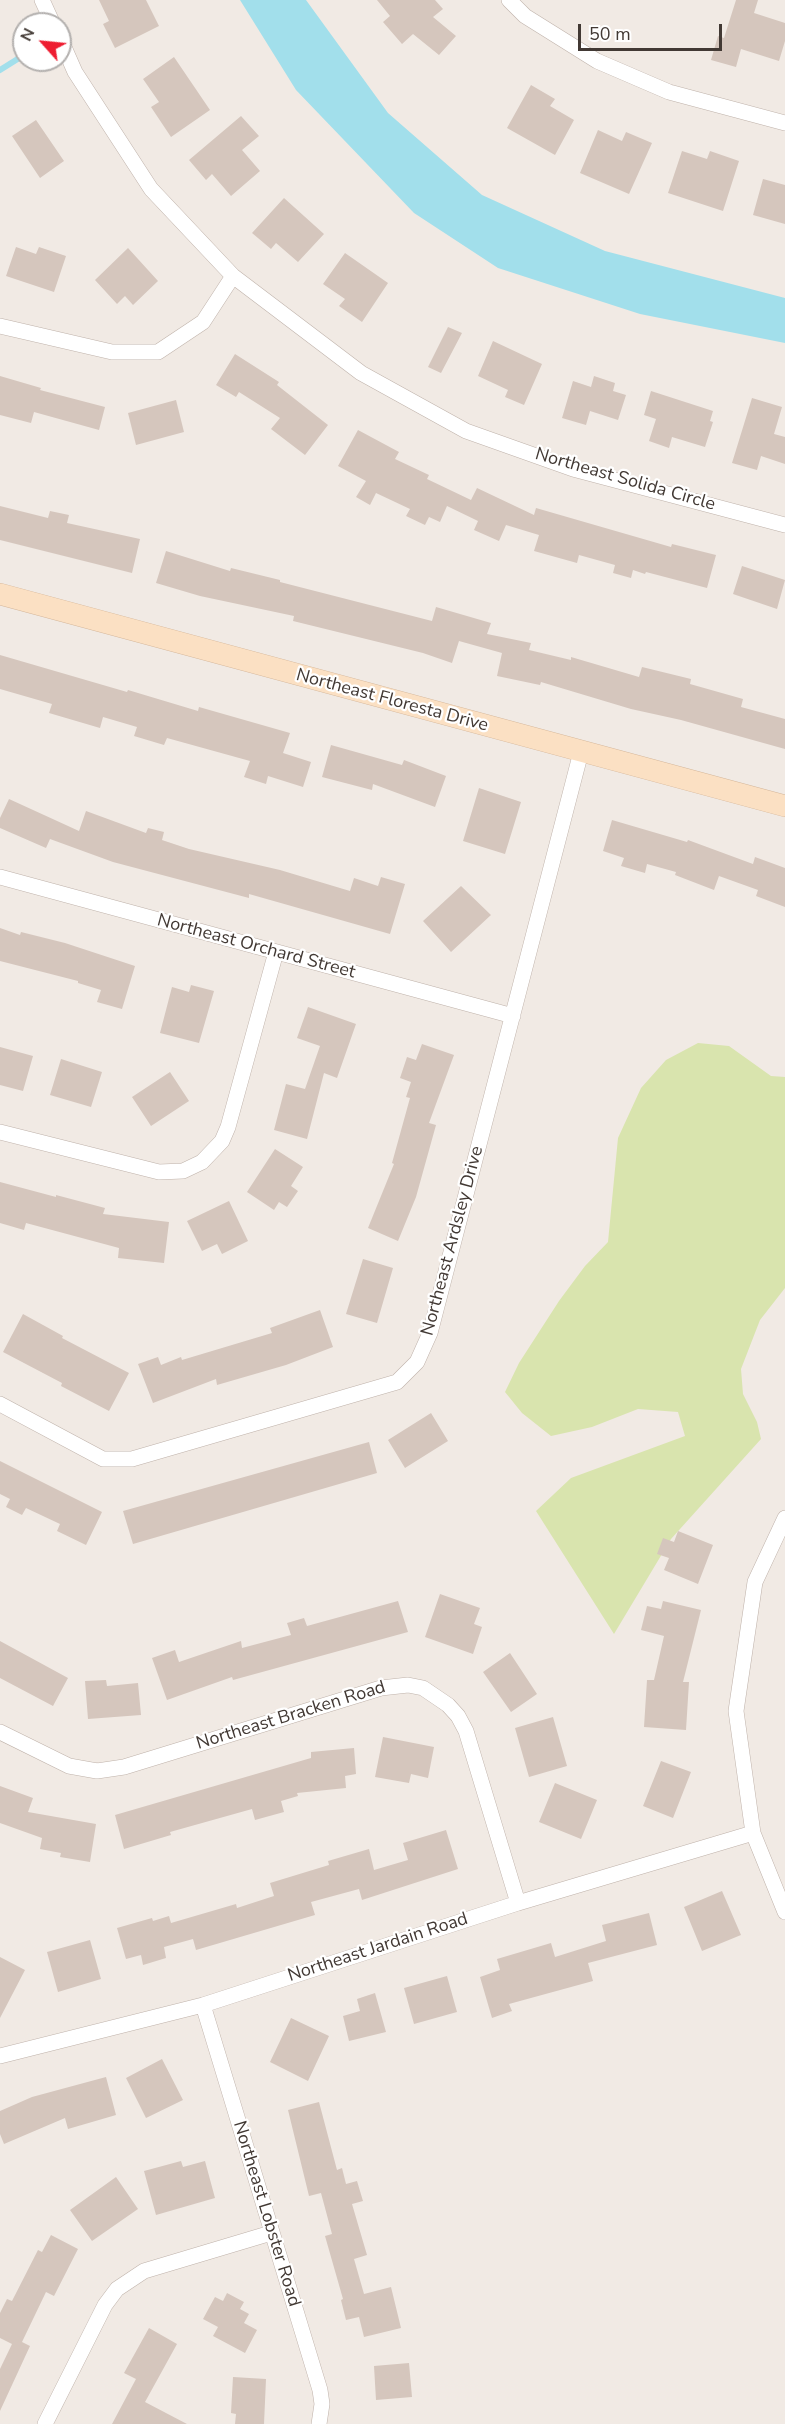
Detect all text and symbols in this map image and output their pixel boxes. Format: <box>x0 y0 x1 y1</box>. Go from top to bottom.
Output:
north arrow <box>12 12 72 72</box>
scale bar <box>581 12 725 50</box>
text: 50 m <box>589 22 631 46</box>
text: N <box>15 24 40 45</box>
street label: Northeast Solida Circle <box>532 444 718 516</box>
street label: Northeast Floresta Drive <box>294 665 490 737</box>
street label: Northeast Orchard Street <box>155 910 357 984</box>
street label: Northeast Ardsley Drive <box>417 1144 489 1338</box>
street label: Northeast Bracken Road <box>194 1677 388 1755</box>
street label: Northeast Jardain Road <box>285 1909 471 1987</box>
street label: Northeast Lobster Road <box>227 2119 305 2309</box>

